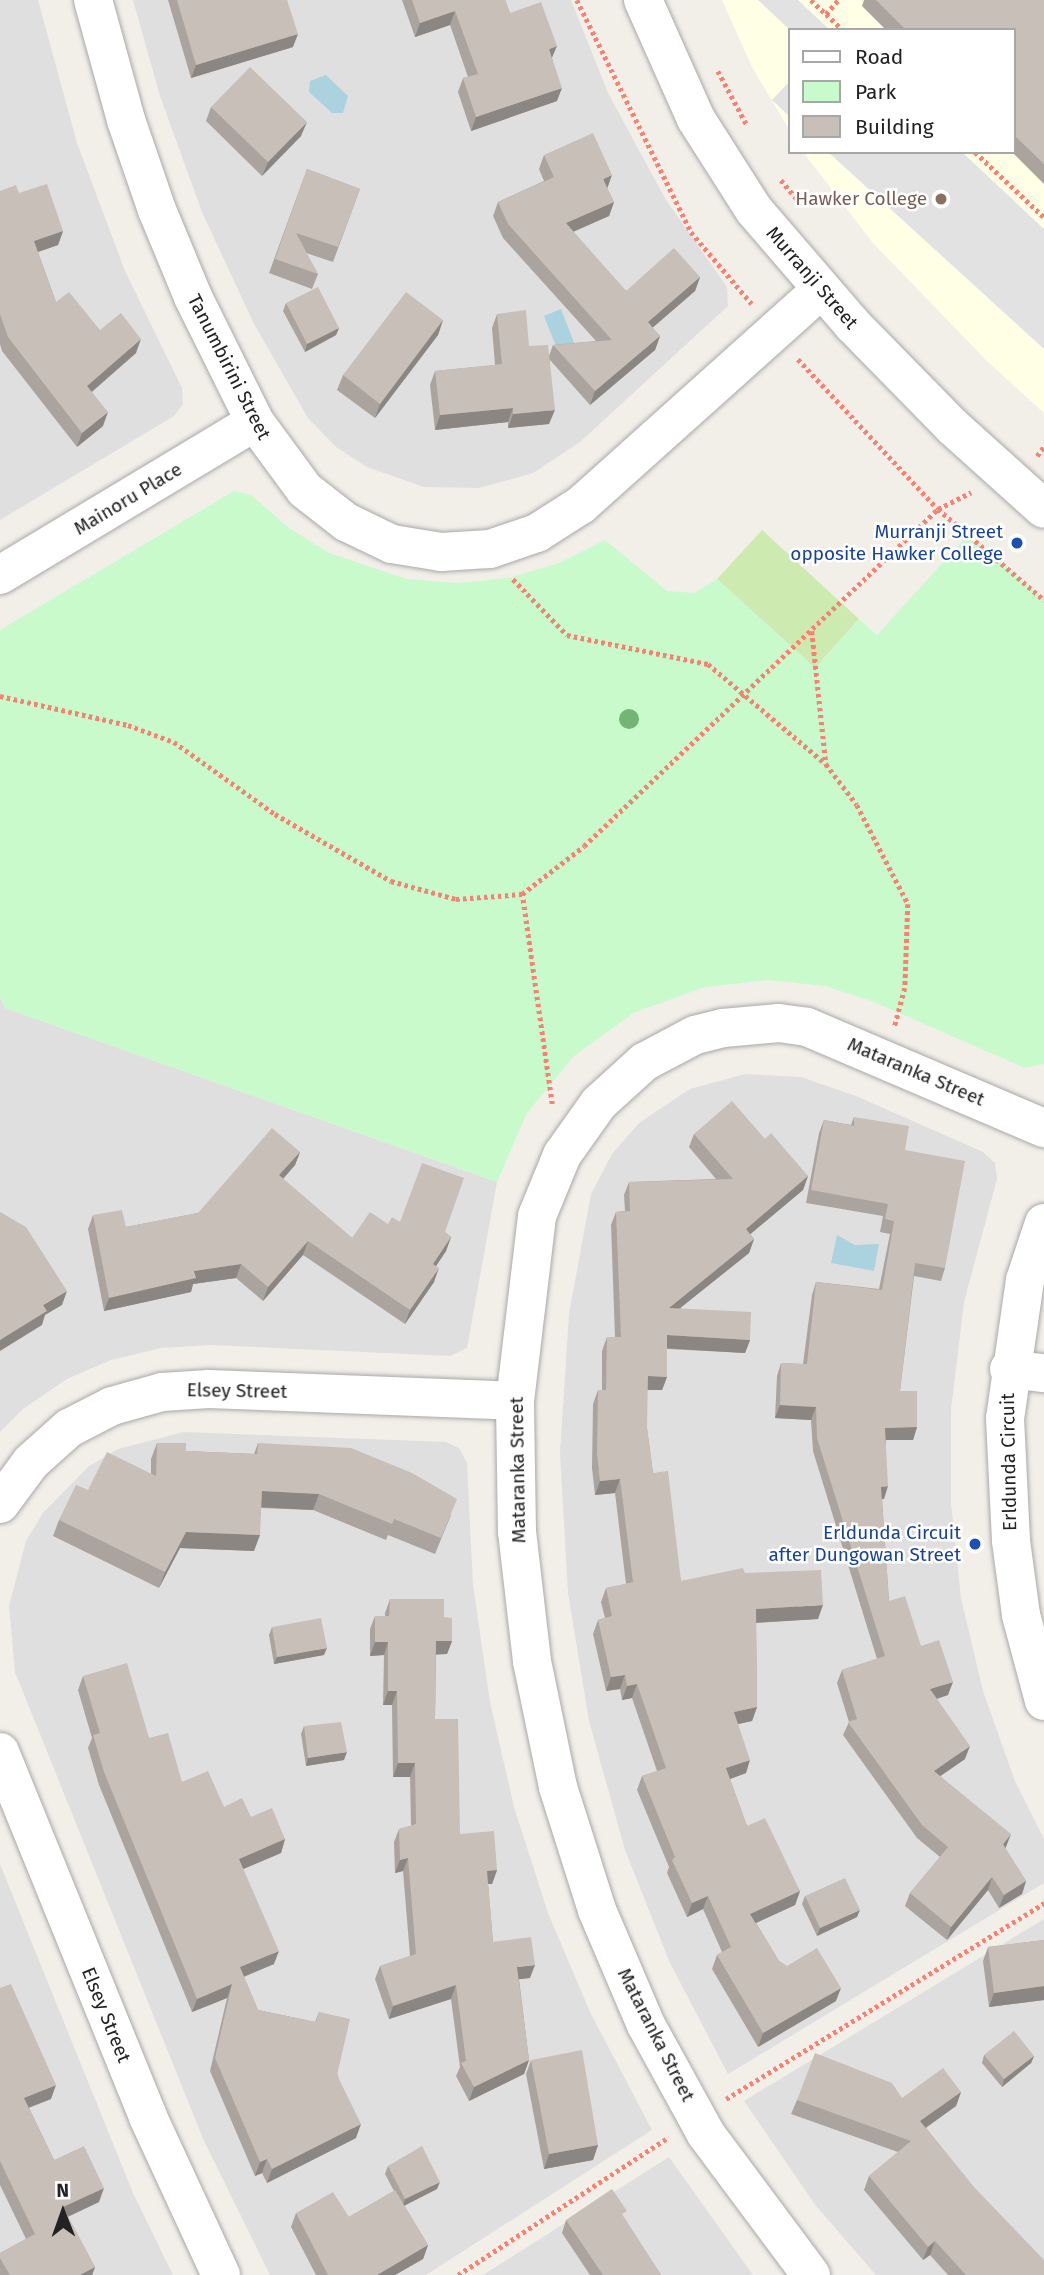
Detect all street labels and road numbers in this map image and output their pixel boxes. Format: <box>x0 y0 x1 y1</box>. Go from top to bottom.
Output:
street label: Murranji Street <box>761 222 863 334</box>
street label: Tanumbirini Street <box>183 291 275 443</box>
street label: Mainoru Place <box>70 458 186 540</box>
street label: Mataranka Street <box>844 1033 988 1111</box>
street label: Elsey Street <box>186 1379 288 1403</box>
street label: Erldunda Circuit <box>996 1393 1022 1531</box>
street label: Mataranka Street <box>505 1396 531 1544</box>
street label: Elsey Street <box>77 1964 135 2066</box>
street label: Mataranka Street <box>613 1964 699 2106</box>

